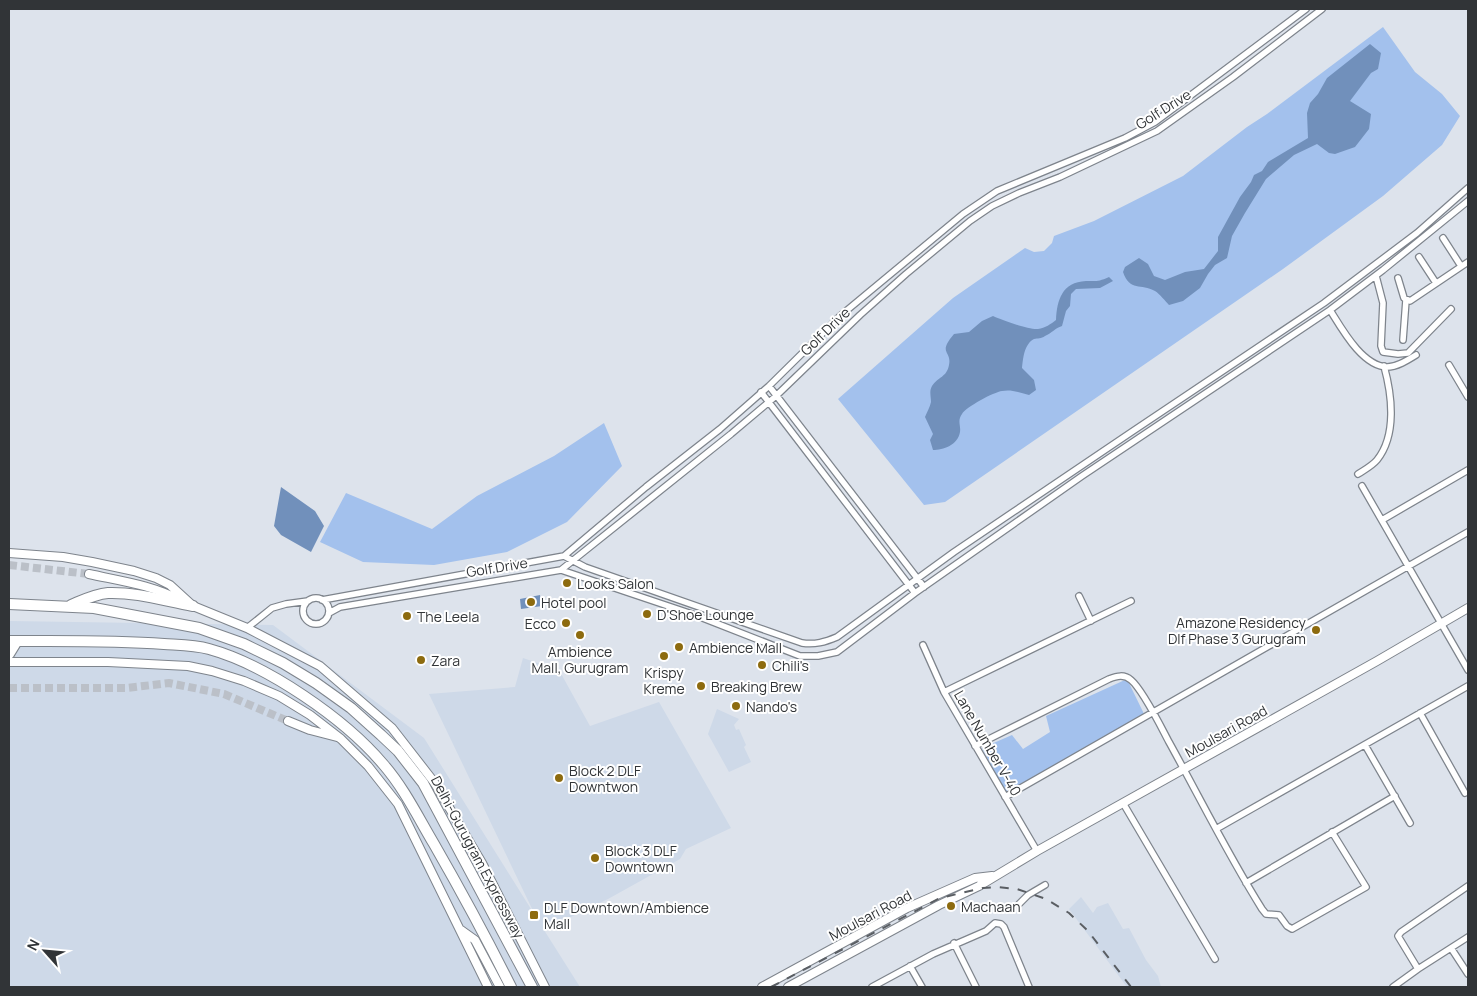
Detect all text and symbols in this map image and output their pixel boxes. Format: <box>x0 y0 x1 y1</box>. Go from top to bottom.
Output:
street label: Golf Drive <box>1132 85 1194 133</box>
street label: Golf Drive <box>796 303 854 359</box>
street label: Golf Drive <box>465 553 529 581</box>
place label: Looks Salon <box>577 574 654 593</box>
marker: Looks Salon <box>561 577 573 589</box>
place label: Hotel pool <box>541 593 607 612</box>
marker: Hotel pool <box>525 596 537 608</box>
place label: D'Shoe Lounge <box>657 605 754 624</box>
place label: The Leela <box>417 607 479 626</box>
marker: D'Shoe Lounge <box>641 608 653 620</box>
marker: The Leela <box>401 610 413 622</box>
place label: Amazone Residency Dlf Phase 3 Gurugram <box>1168 613 1307 648</box>
place label: Ecco <box>525 614 556 633</box>
marker: Ecco <box>560 617 572 629</box>
marker: Amazone Residency Dlf Phase 3 Gurugram <box>1310 624 1322 636</box>
marker: Ambience Mall, Gurugram <box>574 629 586 641</box>
place label: Ambience Mall <box>689 638 782 657</box>
marker: Ambience Mall <box>673 641 685 653</box>
place label: Ambience Mall, Gurugram <box>532 642 629 677</box>
marker: Krispy Kreme <box>658 650 670 662</box>
place label: Zara <box>431 651 460 670</box>
marker: Zara <box>415 654 427 666</box>
place label: Chili's <box>772 656 809 675</box>
marker: Chili's <box>756 659 768 671</box>
place label: Krispy Kreme <box>643 663 685 698</box>
place label: Breaking Brew <box>711 677 802 696</box>
marker: Breaking Brew <box>695 680 707 692</box>
street label: Lane Number V-40 <box>950 687 1026 799</box>
place label: Nando's <box>746 697 797 716</box>
marker: Nando's <box>730 700 742 712</box>
street label: Moulsari Road <box>1182 701 1270 761</box>
place label: Block 2 DLF Downtwon <box>569 761 641 796</box>
street label: Delhi-Gurugram Expressway <box>427 772 529 942</box>
marker: Block 2 DLF Downtwon <box>553 772 565 784</box>
place label: Block 3 DLF Downtown <box>605 841 677 876</box>
marker: Block 3 DLF Downtown <box>589 852 601 864</box>
street label: Moulsari Road <box>825 885 915 945</box>
place label: Machaan <box>961 897 1020 916</box>
place label: DLF Downtown/Ambience Mall <box>544 898 709 933</box>
marker: Machaan <box>945 900 957 912</box>
marker: DLF Downtown/Ambience Mall <box>528 909 540 921</box>
north arrow <box>20 926 70 976</box>
text: N <box>22 936 44 954</box>

